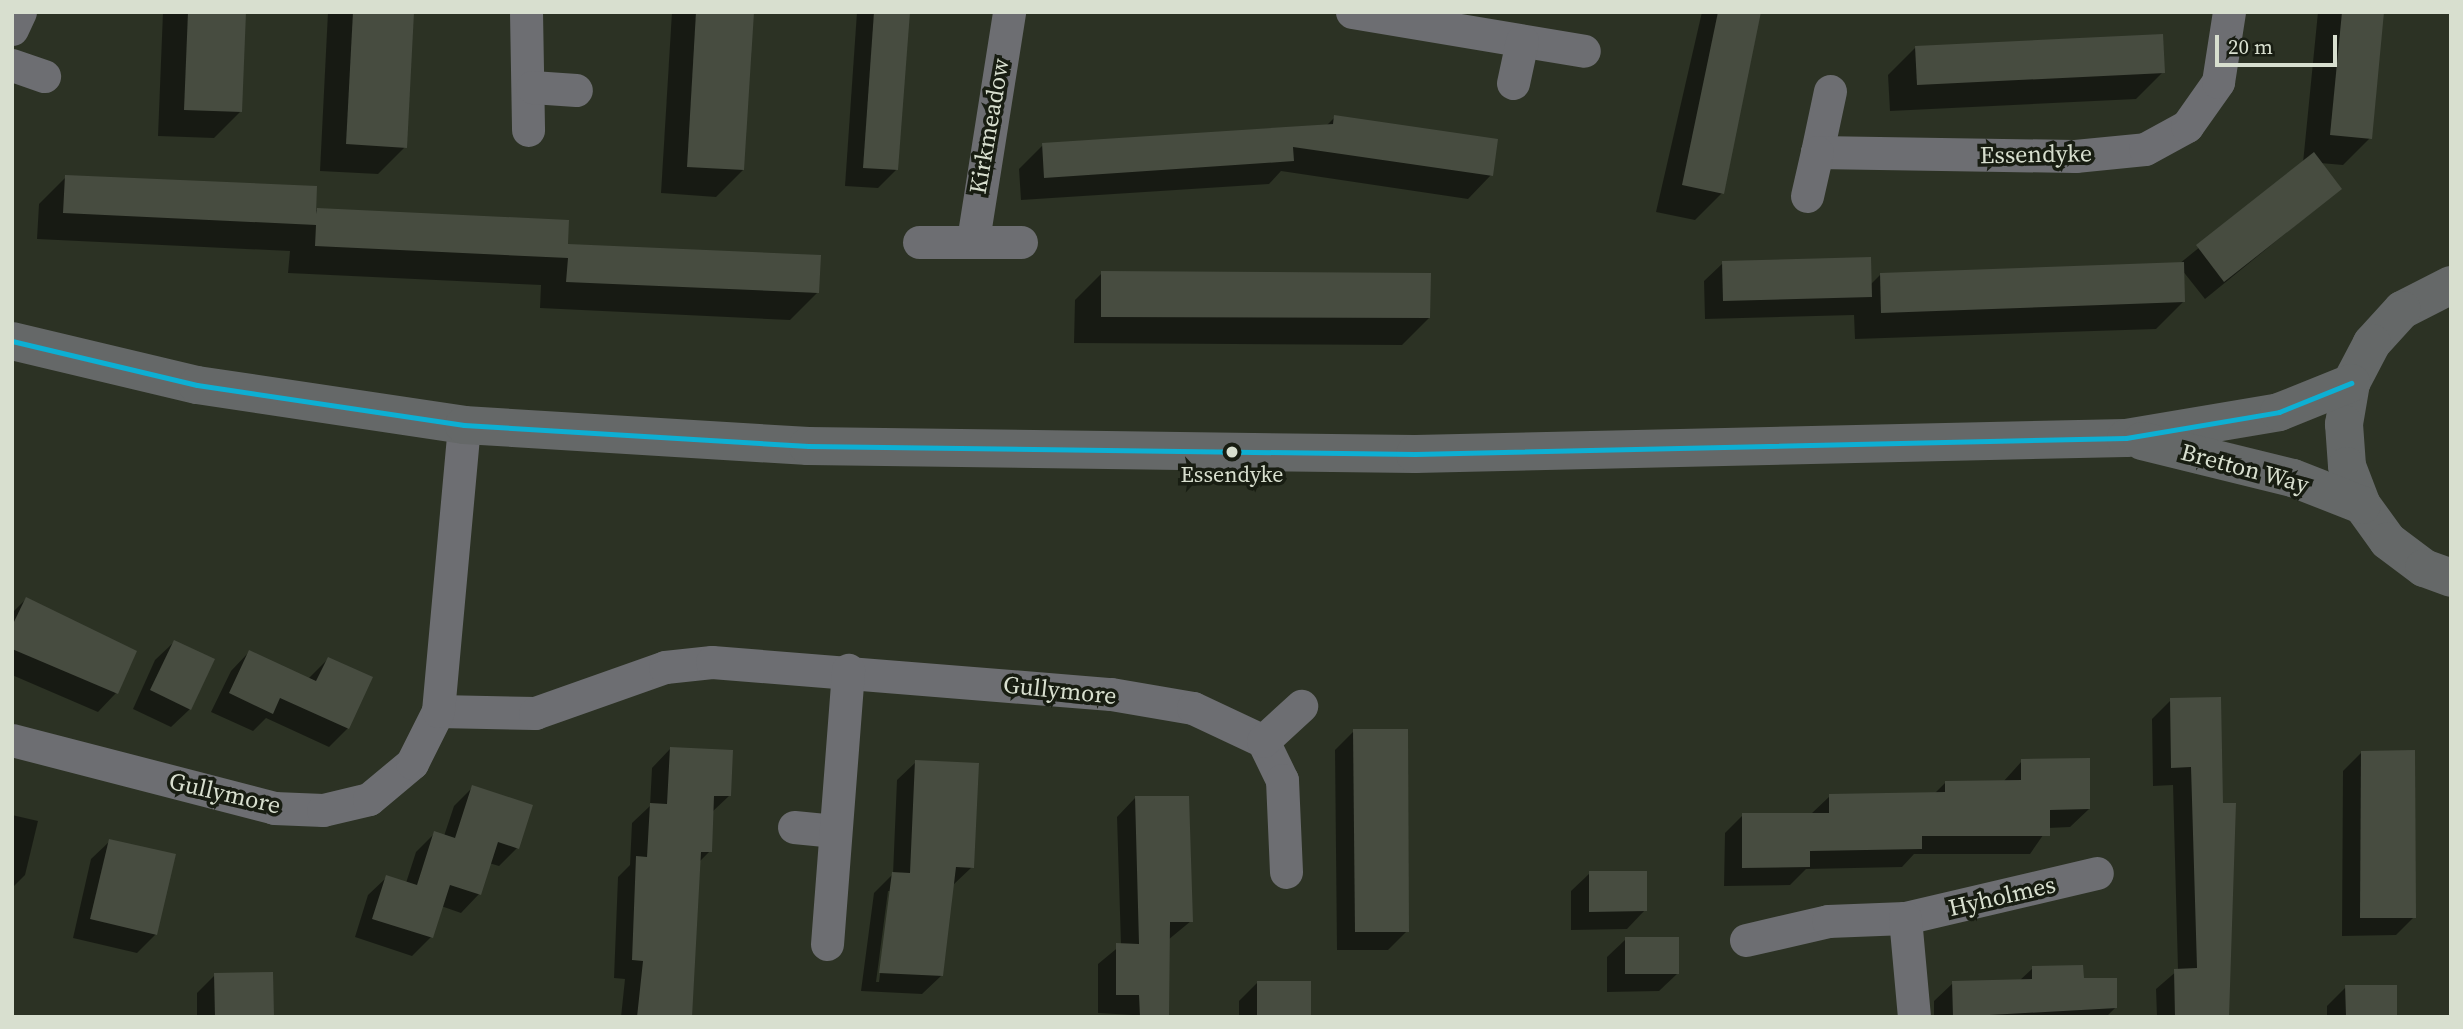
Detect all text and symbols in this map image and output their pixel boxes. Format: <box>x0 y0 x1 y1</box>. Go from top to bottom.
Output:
scale bar <box>2218 21 2340 65</box>
text: 20 m <box>2228 32 2273 61</box>
street label: Kirkmeadow <box>963 56 1015 196</box>
street label: Essendyke <box>1980 139 2092 169</box>
street label: Bretton Way <box>2177 437 2313 499</box>
marker: Essendyke <box>1225 445 1239 459</box>
place label: Essendyke <box>1181 462 1283 488</box>
street label: Gullymore <box>1002 670 1118 710</box>
street label: Gullymore <box>166 766 284 820</box>
street label: Hyholmes <box>1946 870 2058 922</box>

